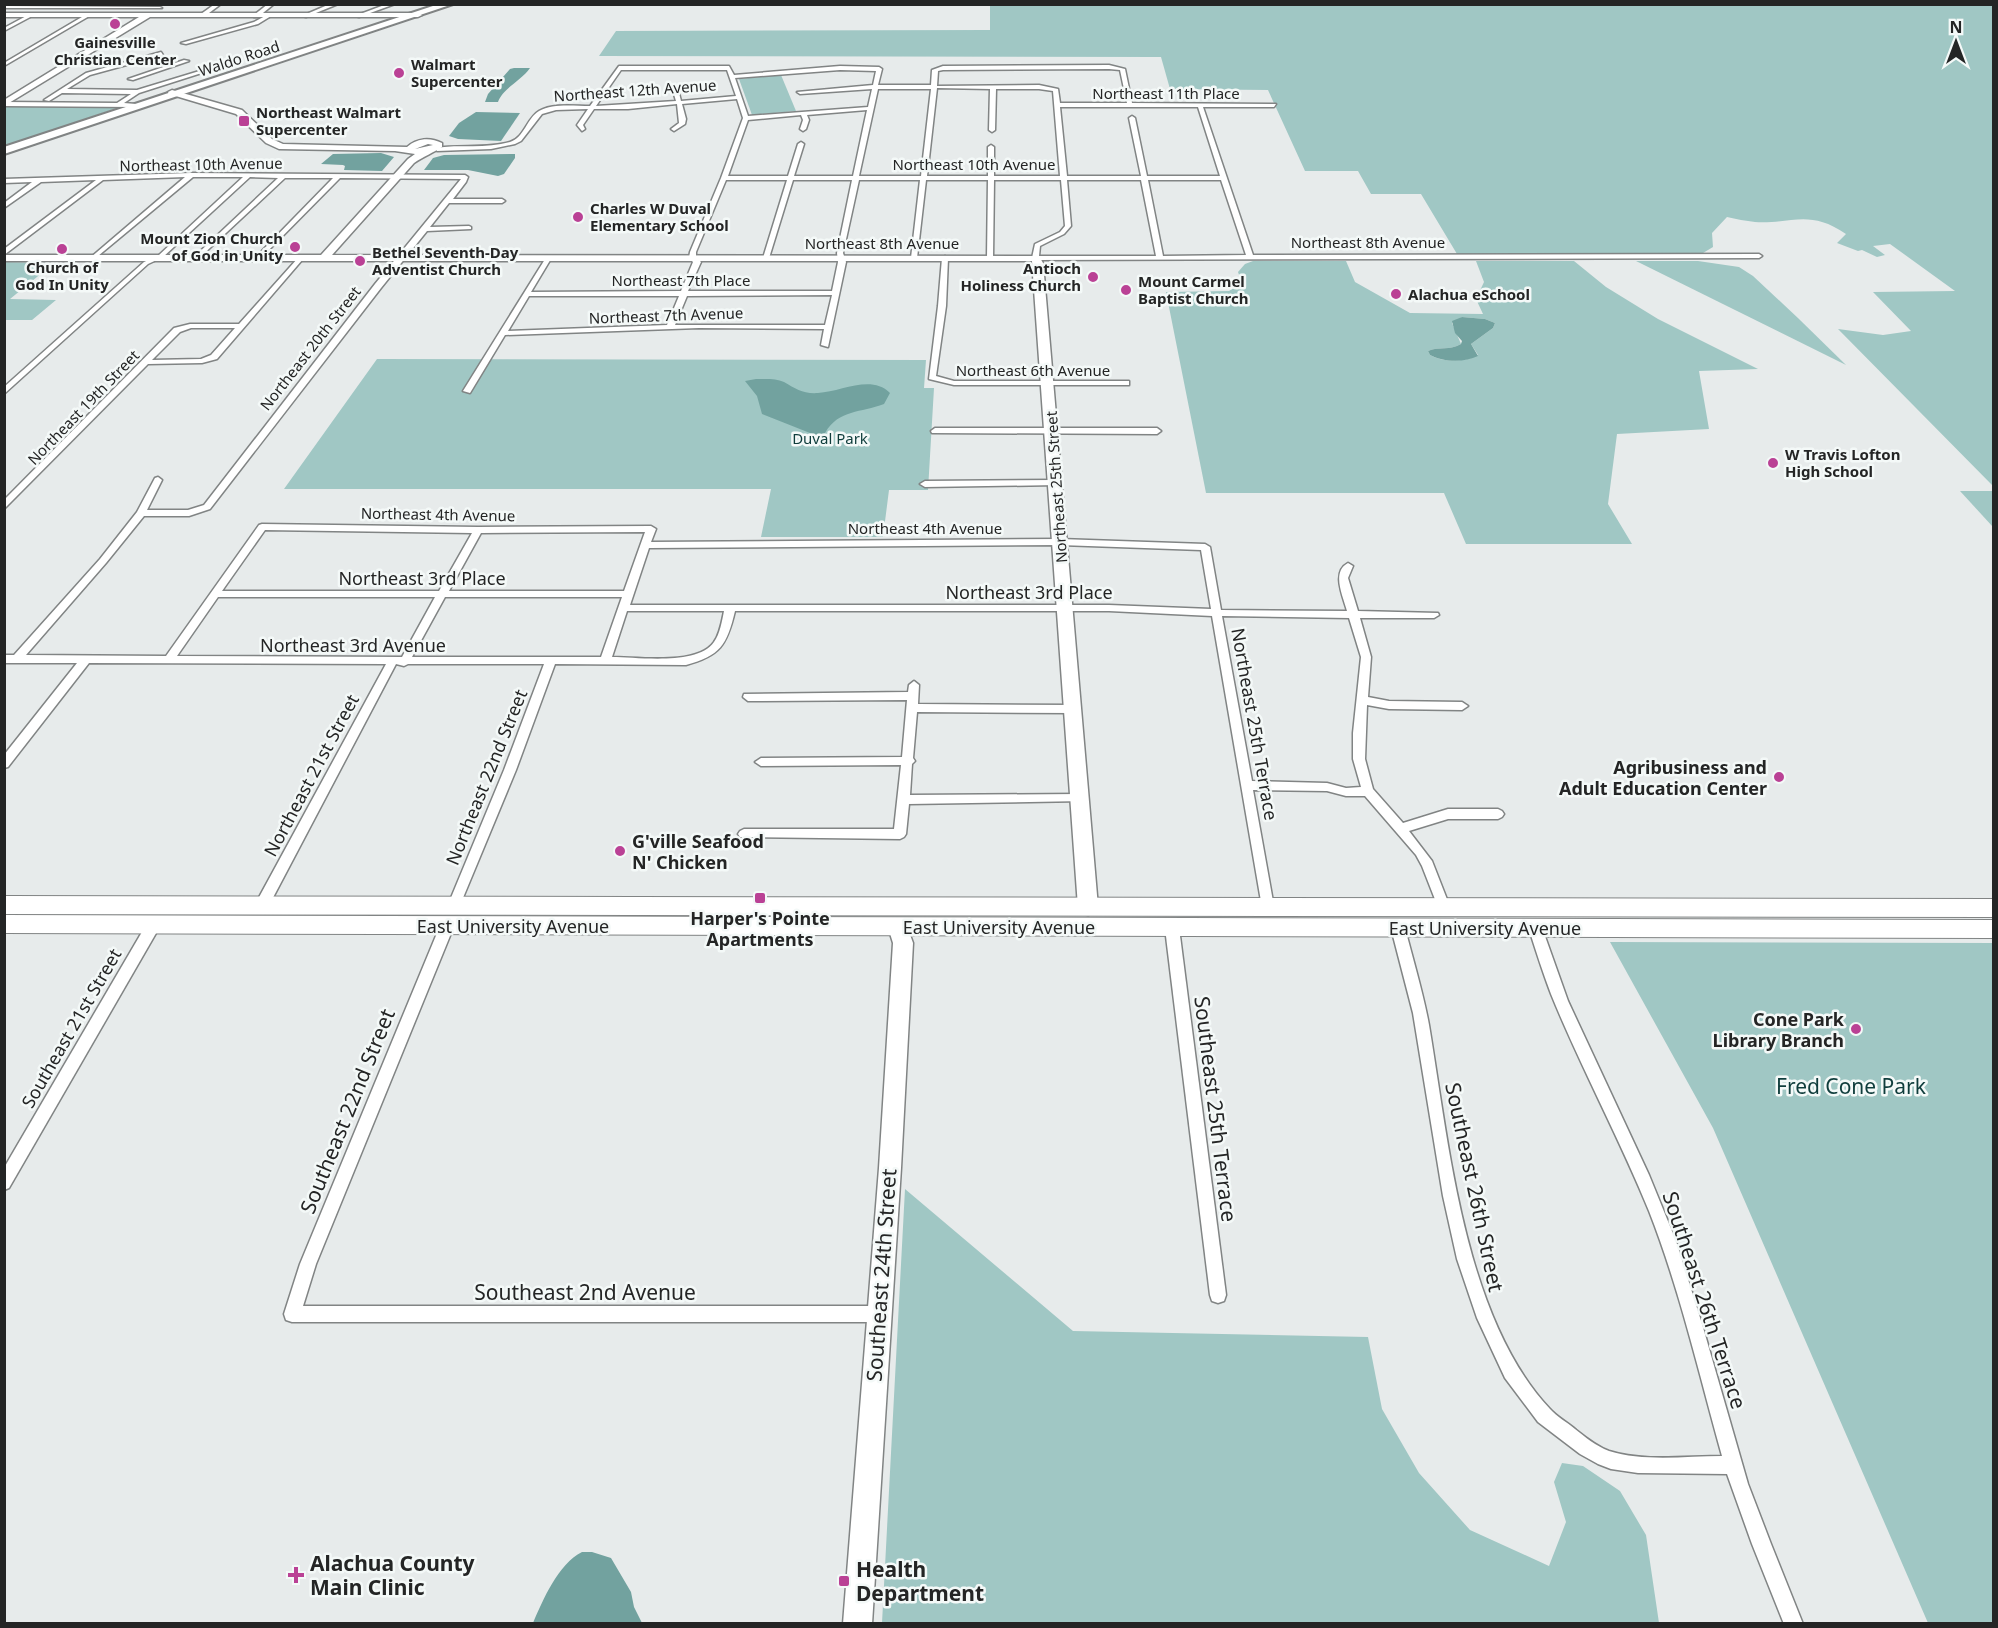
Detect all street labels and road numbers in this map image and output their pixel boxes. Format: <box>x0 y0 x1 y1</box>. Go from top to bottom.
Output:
street label: Waldo Road <box>196 35 282 81</box>
street label: Northeast 12th Avenue <box>553 74 717 106</box>
street label: Northeast 11th Place <box>1092 83 1240 103</box>
street label: Northeast 10th Avenue <box>119 153 283 175</box>
street label: Northeast 10th Avenue <box>892 154 1056 174</box>
street label: Northeast 8th Avenue <box>1291 232 1445 252</box>
street label: Northeast 8th Avenue <box>805 233 959 253</box>
street label: Northeast 7th Place <box>612 270 750 290</box>
street label: Northeast 20th Street <box>255 281 365 414</box>
street label: Northeast 7th Avenue <box>588 302 744 328</box>
street label: Northeast 19th Street <box>23 345 144 469</box>
street label: Northeast 6th Avenue <box>956 360 1110 380</box>
street label: Northeast 25th Street <box>1041 410 1071 564</box>
street label: Northeast 4th Avenue <box>361 503 515 525</box>
street label: Northeast 4th Avenue <box>848 518 1002 538</box>
street label: Northeast 3rd Place <box>338 566 506 590</box>
street label: Northeast 3rd Place <box>945 580 1113 604</box>
street label: Northeast 25th Terrace <box>1226 626 1284 822</box>
street label: Northeast 3rd Avenue <box>260 633 446 657</box>
street label: Northeast 22nd Street <box>440 685 532 868</box>
street label: Northeast 21st Street <box>258 689 364 860</box>
street label: East University Avenue <box>417 914 609 938</box>
street label: East University Avenue <box>903 915 1095 939</box>
street label: East University Avenue <box>1389 916 1581 940</box>
street label: Southeast 21st Street <box>16 944 127 1112</box>
street label: Southeast 25th Terrace <box>1188 995 1244 1223</box>
street label: Southeast 22nd Street <box>293 1004 401 1218</box>
street label: Southeast 26th Street <box>1439 1080 1511 1295</box>
street label: Southeast 24th Street <box>860 1167 902 1382</box>
street label: Southeast 26th Terrace <box>1657 1188 1753 1412</box>
street label: Southeast 2nd Avenue <box>474 1278 696 1306</box>

